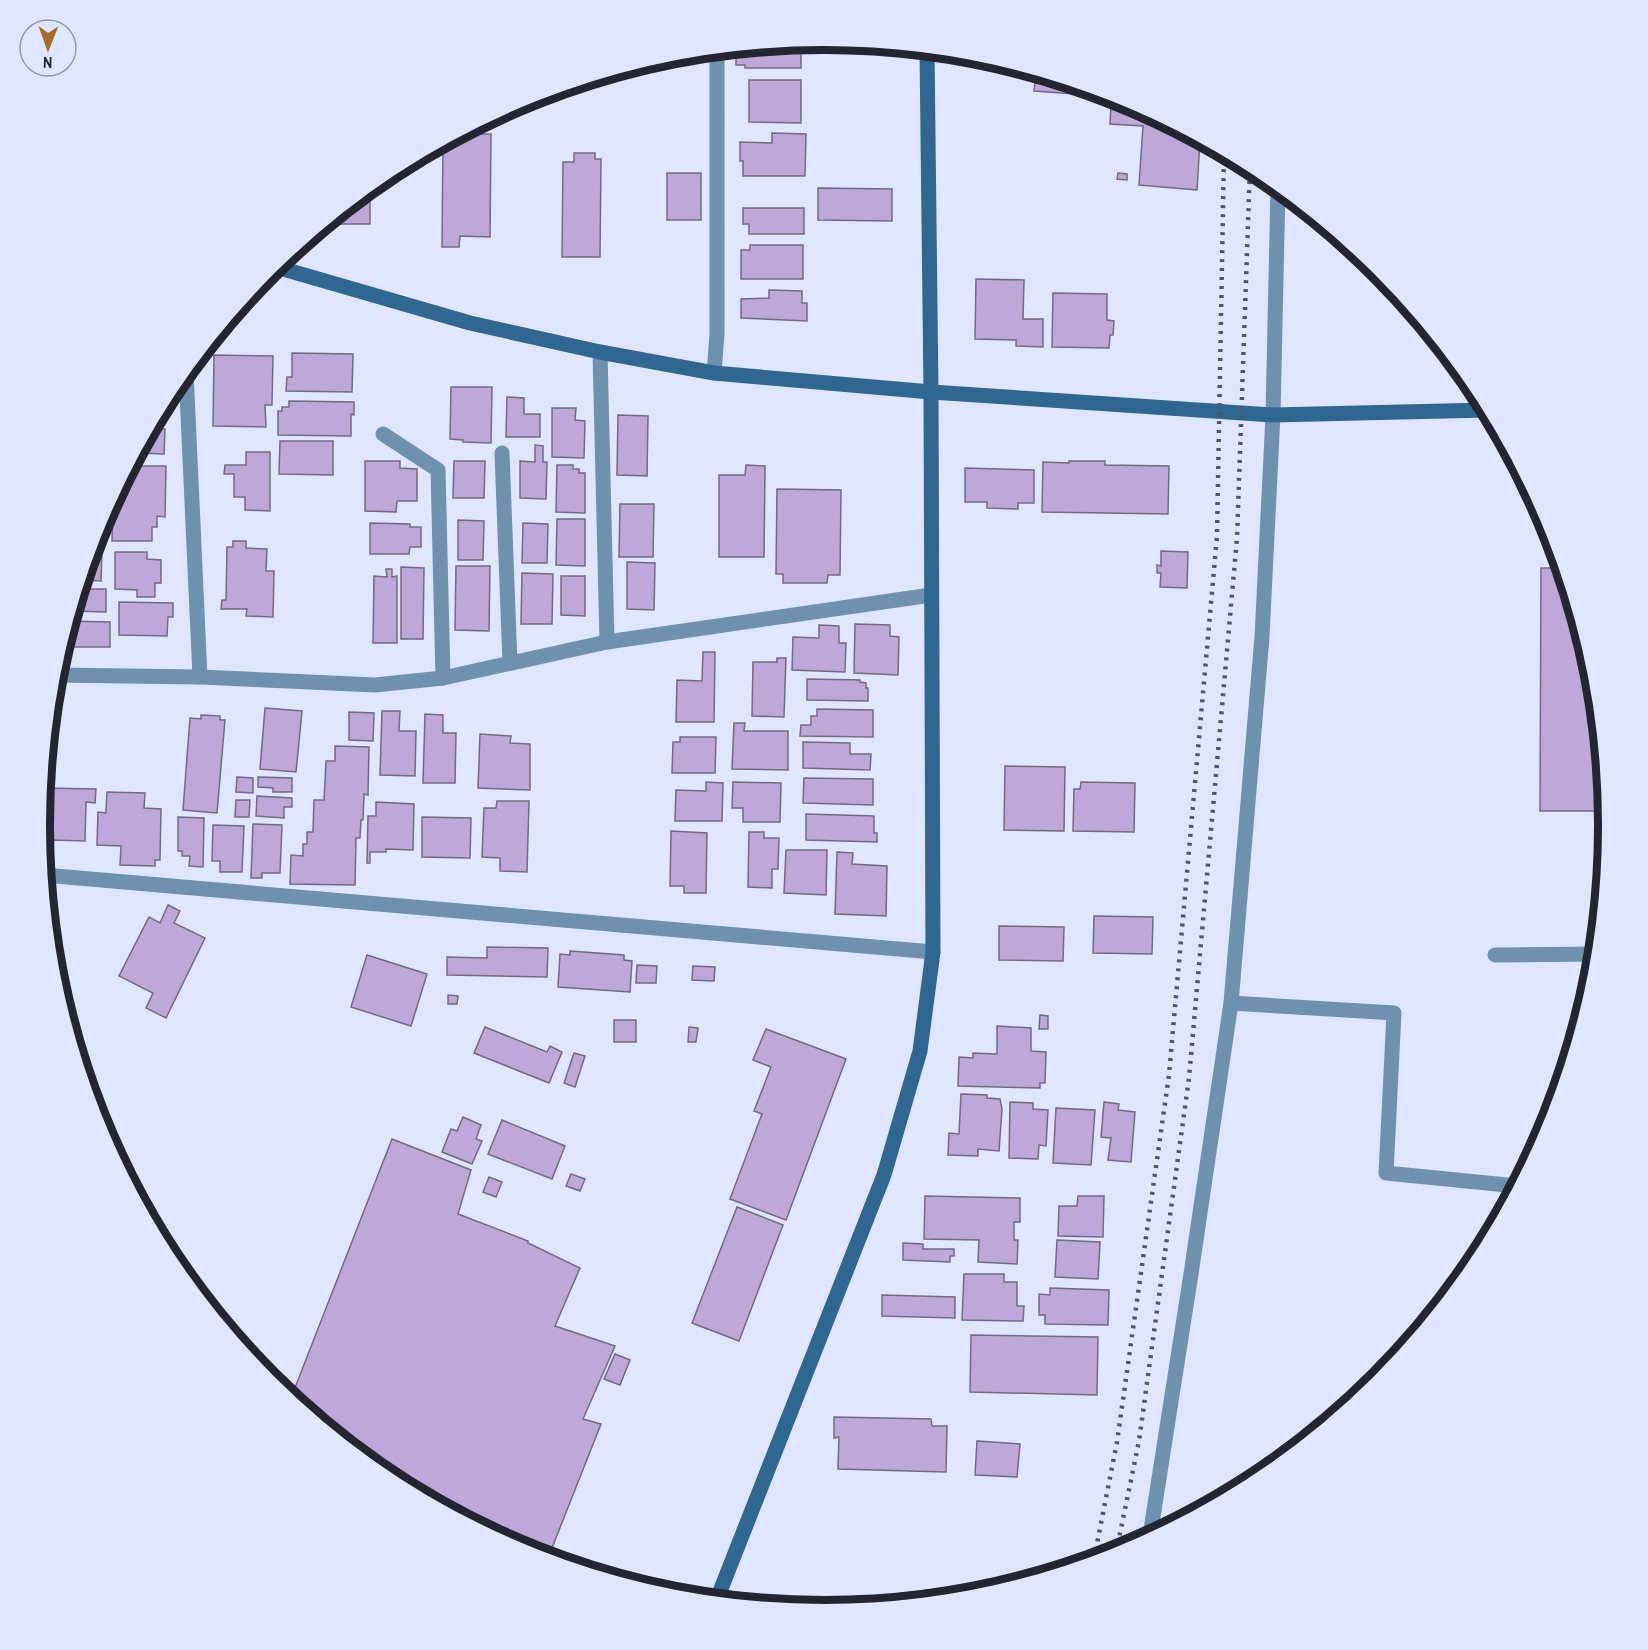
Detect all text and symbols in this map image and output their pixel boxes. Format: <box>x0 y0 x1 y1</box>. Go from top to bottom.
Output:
north arrow <box>18 18 78 78</box>
text: N <box>43 52 53 74</box>

